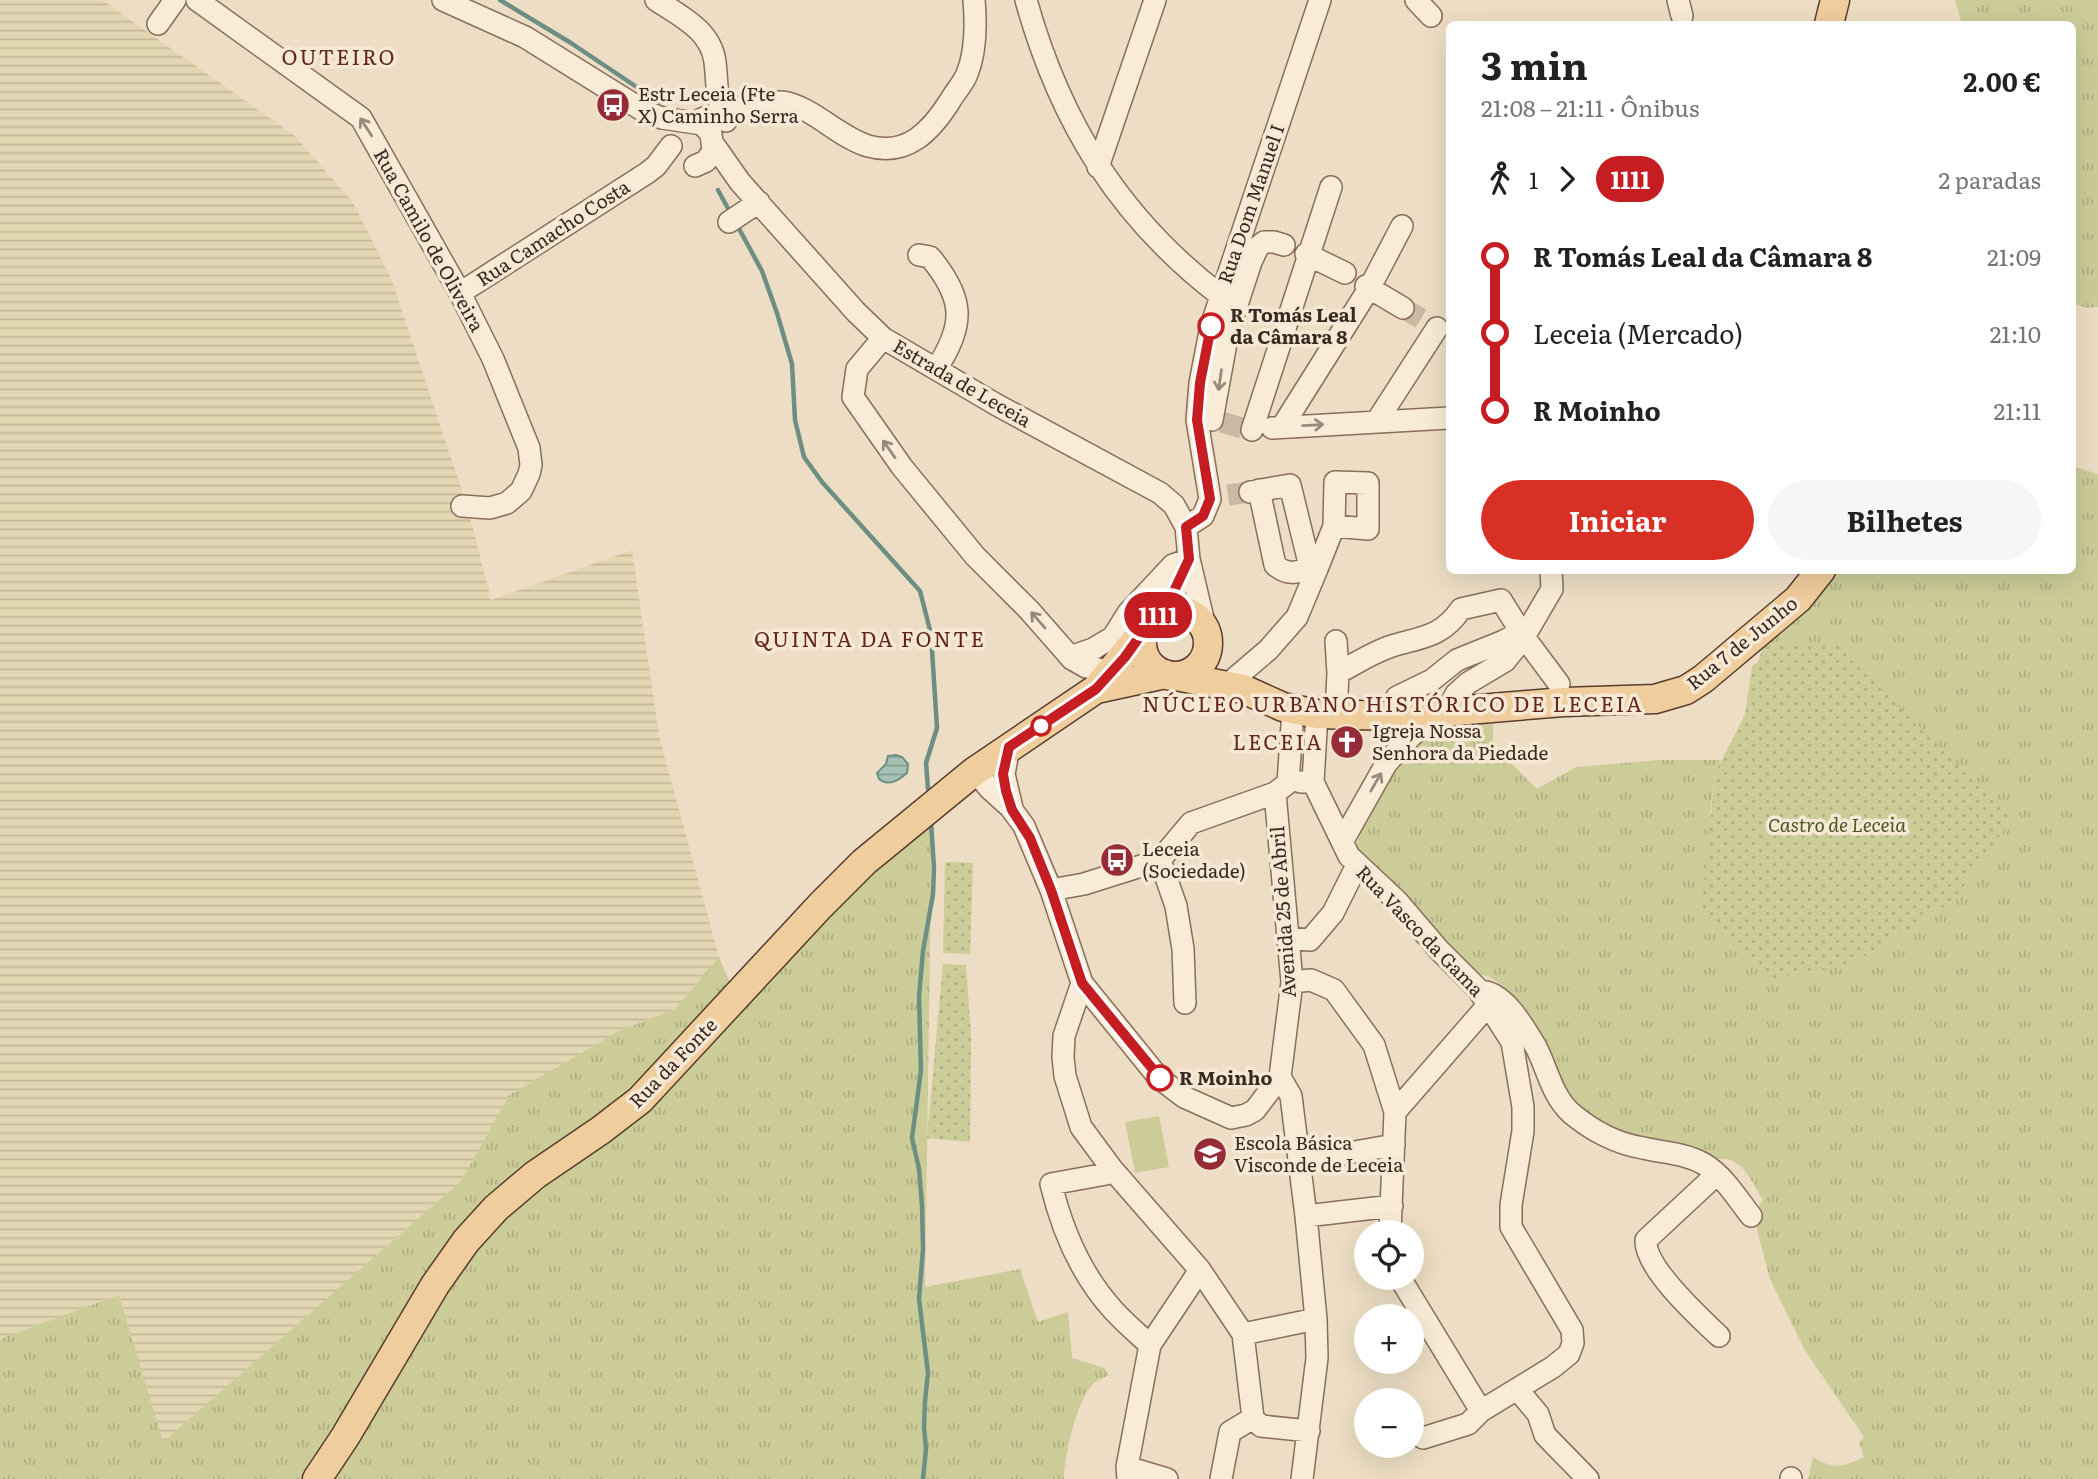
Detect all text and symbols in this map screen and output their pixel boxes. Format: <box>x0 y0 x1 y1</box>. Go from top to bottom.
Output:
text: 3 min <box>1481 35 1588 92</box>
district label: OUTEIRO <box>282 40 396 71</box>
text: 2.00 € <box>1963 61 2041 100</box>
place label: Estr Leceia (Fte X) Caminho Serra <box>638 79 799 129</box>
bus stop icon: Estr Leceia (Fte X) Caminho Serra <box>594 86 632 124</box>
text: 21:08 – 21:11 · Ônibus <box>1481 90 1699 124</box>
one-way arrow <box>358 118 372 138</box>
street label: Rua Dom Manuel I <box>1210 120 1290 287</box>
street label: Rua Camilo de Oliveira <box>368 143 492 337</box>
icon: walk <box>1481 160 1519 198</box>
icon: forward <box>1548 160 1586 198</box>
text: 1111 <box>1610 161 1650 196</box>
text: 1 <box>1529 162 1538 196</box>
text: 2 paradas <box>1939 162 2041 196</box>
street label: Rua Camacho Costa <box>470 172 635 292</box>
text: R Tomás Leal da Câmara 8 <box>1533 236 1872 275</box>
text: 21:09 <box>1987 239 2041 273</box>
place label: R Tomás Leal da Câmara 8 <box>1230 300 1357 350</box>
marker: R Tomás Leal da Câmara 8 <box>1198 313 1224 339</box>
text: Leceia (Mercado) <box>1533 313 1743 352</box>
text: 21:10 <box>1990 316 2041 350</box>
street label: Estrada de Leceia <box>888 331 1037 433</box>
one-way arrow <box>1213 368 1226 390</box>
text: R Moinho <box>1533 390 1661 429</box>
text: 21:11 <box>1994 393 2041 427</box>
one-way arrow <box>1302 418 1324 431</box>
one-way arrow <box>882 440 896 459</box>
button: Iniciar <box>1481 480 1754 560</box>
button: Bilhetes <box>1768 480 2041 560</box>
street label: Rua 7 de Junho <box>1680 589 1803 696</box>
line badge: 1111 <box>1109 592 1207 638</box>
text: 1111 <box>1138 597 1178 632</box>
one-way arrow <box>1030 611 1046 629</box>
district label: QUINTA DA FONTE <box>754 622 986 653</box>
district label: NÚCLEO URBANO HISTÓRICO DE LECEIA <box>1142 687 1644 718</box>
unlabelled marker <box>1031 716 1051 736</box>
place label: Igreja Nossa Senhora da Piedade <box>1372 716 1549 766</box>
church icon: Igreja Nossa Senhora da Piedade <box>1328 723 1366 761</box>
district label: LECEIA <box>1233 725 1323 756</box>
one-way arrow <box>1369 772 1383 792</box>
park label: Castro de Leceia <box>1768 810 1906 838</box>
street label: Avenida 25 de Abril <box>1262 825 1302 999</box>
place label: Leceia (Sociedade) <box>1142 834 1246 884</box>
bus stop icon: Leceia (Sociedade) <box>1098 841 1136 879</box>
street label: Rua Vasco da Gama <box>1350 858 1492 1003</box>
street label: Rua da Fonte <box>622 1011 723 1114</box>
place label: R Moinho <box>1179 1063 1273 1091</box>
marker: R Moinho <box>1147 1065 1173 1091</box>
place label: Escola Básica Visconde de Leceia <box>1234 1128 1404 1178</box>
school or university icon: Escola Básica Visconde de Leceia <box>1191 1135 1229 1173</box>
map controls <box>1354 1220 1424 1458</box>
button: locate <box>1354 1220 1424 1290</box>
button: + <box>1354 1304 1424 1374</box>
button: − <box>1354 1388 1424 1458</box>

